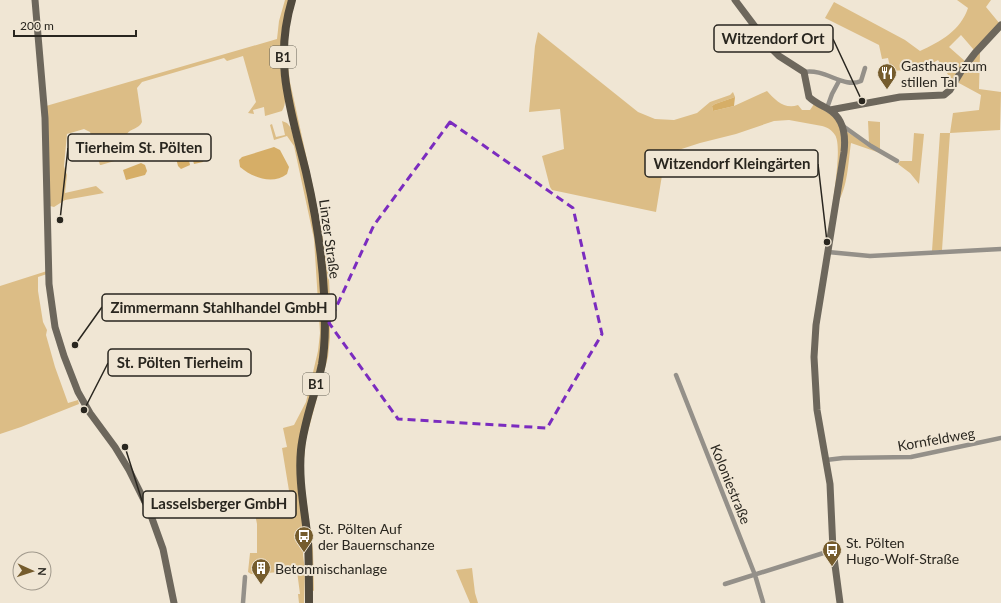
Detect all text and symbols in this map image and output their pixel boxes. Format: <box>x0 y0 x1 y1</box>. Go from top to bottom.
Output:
scale bar <box>14 12 136 38</box>
text: 200 m <box>20 18 54 33</box>
callout: Witzendorf Ort <box>714 25 833 52</box>
text: Witzendorf Ort <box>722 29 825 47</box>
road number: B1 <box>270 46 296 68</box>
place label: Gasthaus zum stillen Tal <box>901 57 987 90</box>
restaurant icon: Gasthaus zum stillen Tal <box>876 62 898 90</box>
callout: Tierheim St. Pölten <box>68 134 211 161</box>
text: Tierheim St. Pölten <box>76 138 202 156</box>
callout: Witzendorf Kleingärten <box>645 150 818 177</box>
text: Witzendorf Kleingärten <box>653 154 811 172</box>
street label: Linzer Straße <box>316 198 344 280</box>
callout: Zimmermann Stahlhandel GmbH <box>102 294 336 321</box>
text: Zimmermann Stahlhandel GmbH <box>110 298 328 316</box>
callout: St. Pölten Tierheim <box>108 349 251 376</box>
text: St. Pölten Tierheim <box>117 353 243 371</box>
road number: B1 <box>303 373 329 395</box>
street label: Kornfeldweg <box>896 424 976 454</box>
street label: Koloniestraße <box>707 441 755 527</box>
callout: Lasselsberger GmbH <box>143 491 296 518</box>
text: Lasselsberger GmbH <box>151 494 287 512</box>
place label: St. Pölten Auf der Bauernschanze <box>318 520 435 553</box>
bus stop icon: St. Pölten Auf der Bauernschanze <box>293 525 315 553</box>
place label: St. Pölten Hugo-Wolf-Straße <box>846 534 959 567</box>
bus stop icon: St. Pölten Hugo-Wolf-Straße <box>821 539 843 567</box>
north arrow <box>12 551 52 591</box>
building icon: Betonmischanlage <box>250 557 272 585</box>
place label: Betonmischanlage <box>275 560 387 577</box>
text: N <box>36 567 49 576</box>

